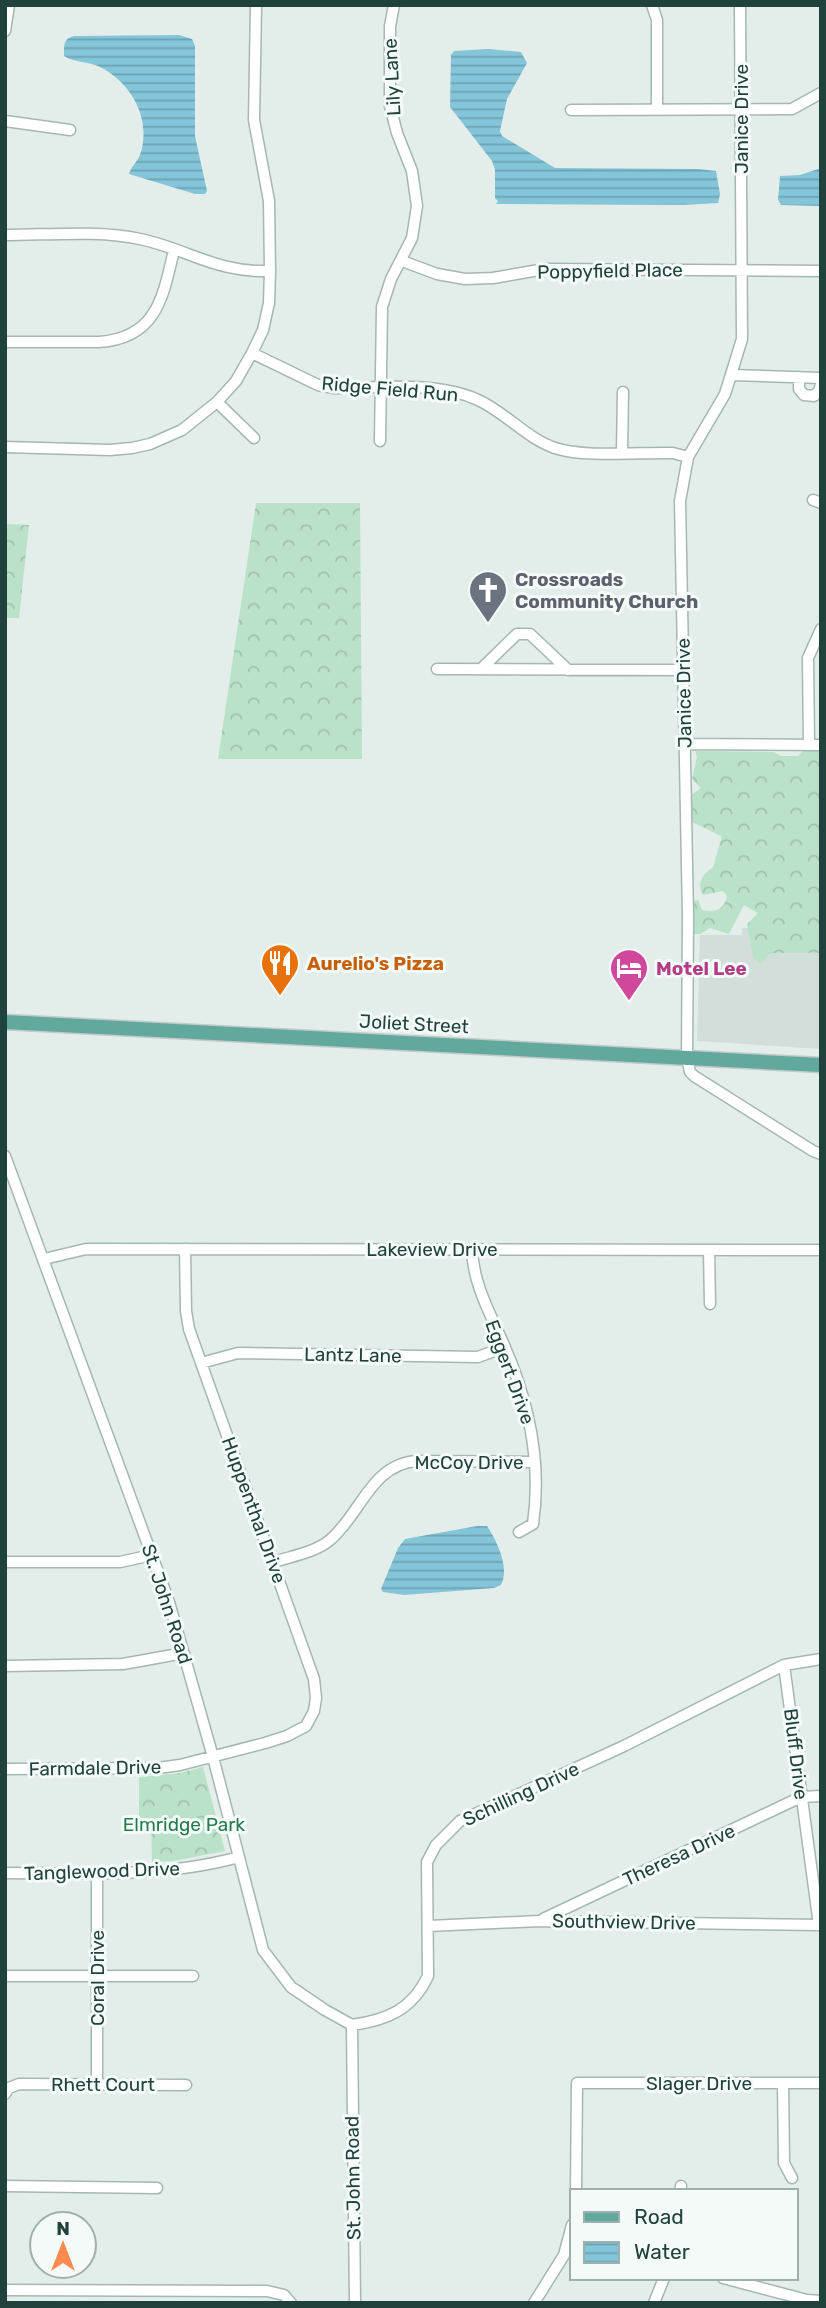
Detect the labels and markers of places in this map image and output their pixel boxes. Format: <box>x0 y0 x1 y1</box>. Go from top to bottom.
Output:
place label: Crossroads Community Church <box>515 568 698 613</box>
church icon: Crossroads Community Church <box>467 569 509 624</box>
restaurant icon: Aurelio's Pizza <box>259 942 301 997</box>
hotel icon: Motel Lee <box>608 947 650 1002</box>
place label: Aurelio's Pizza <box>307 952 444 975</box>
place label: Motel Lee <box>656 957 747 980</box>

